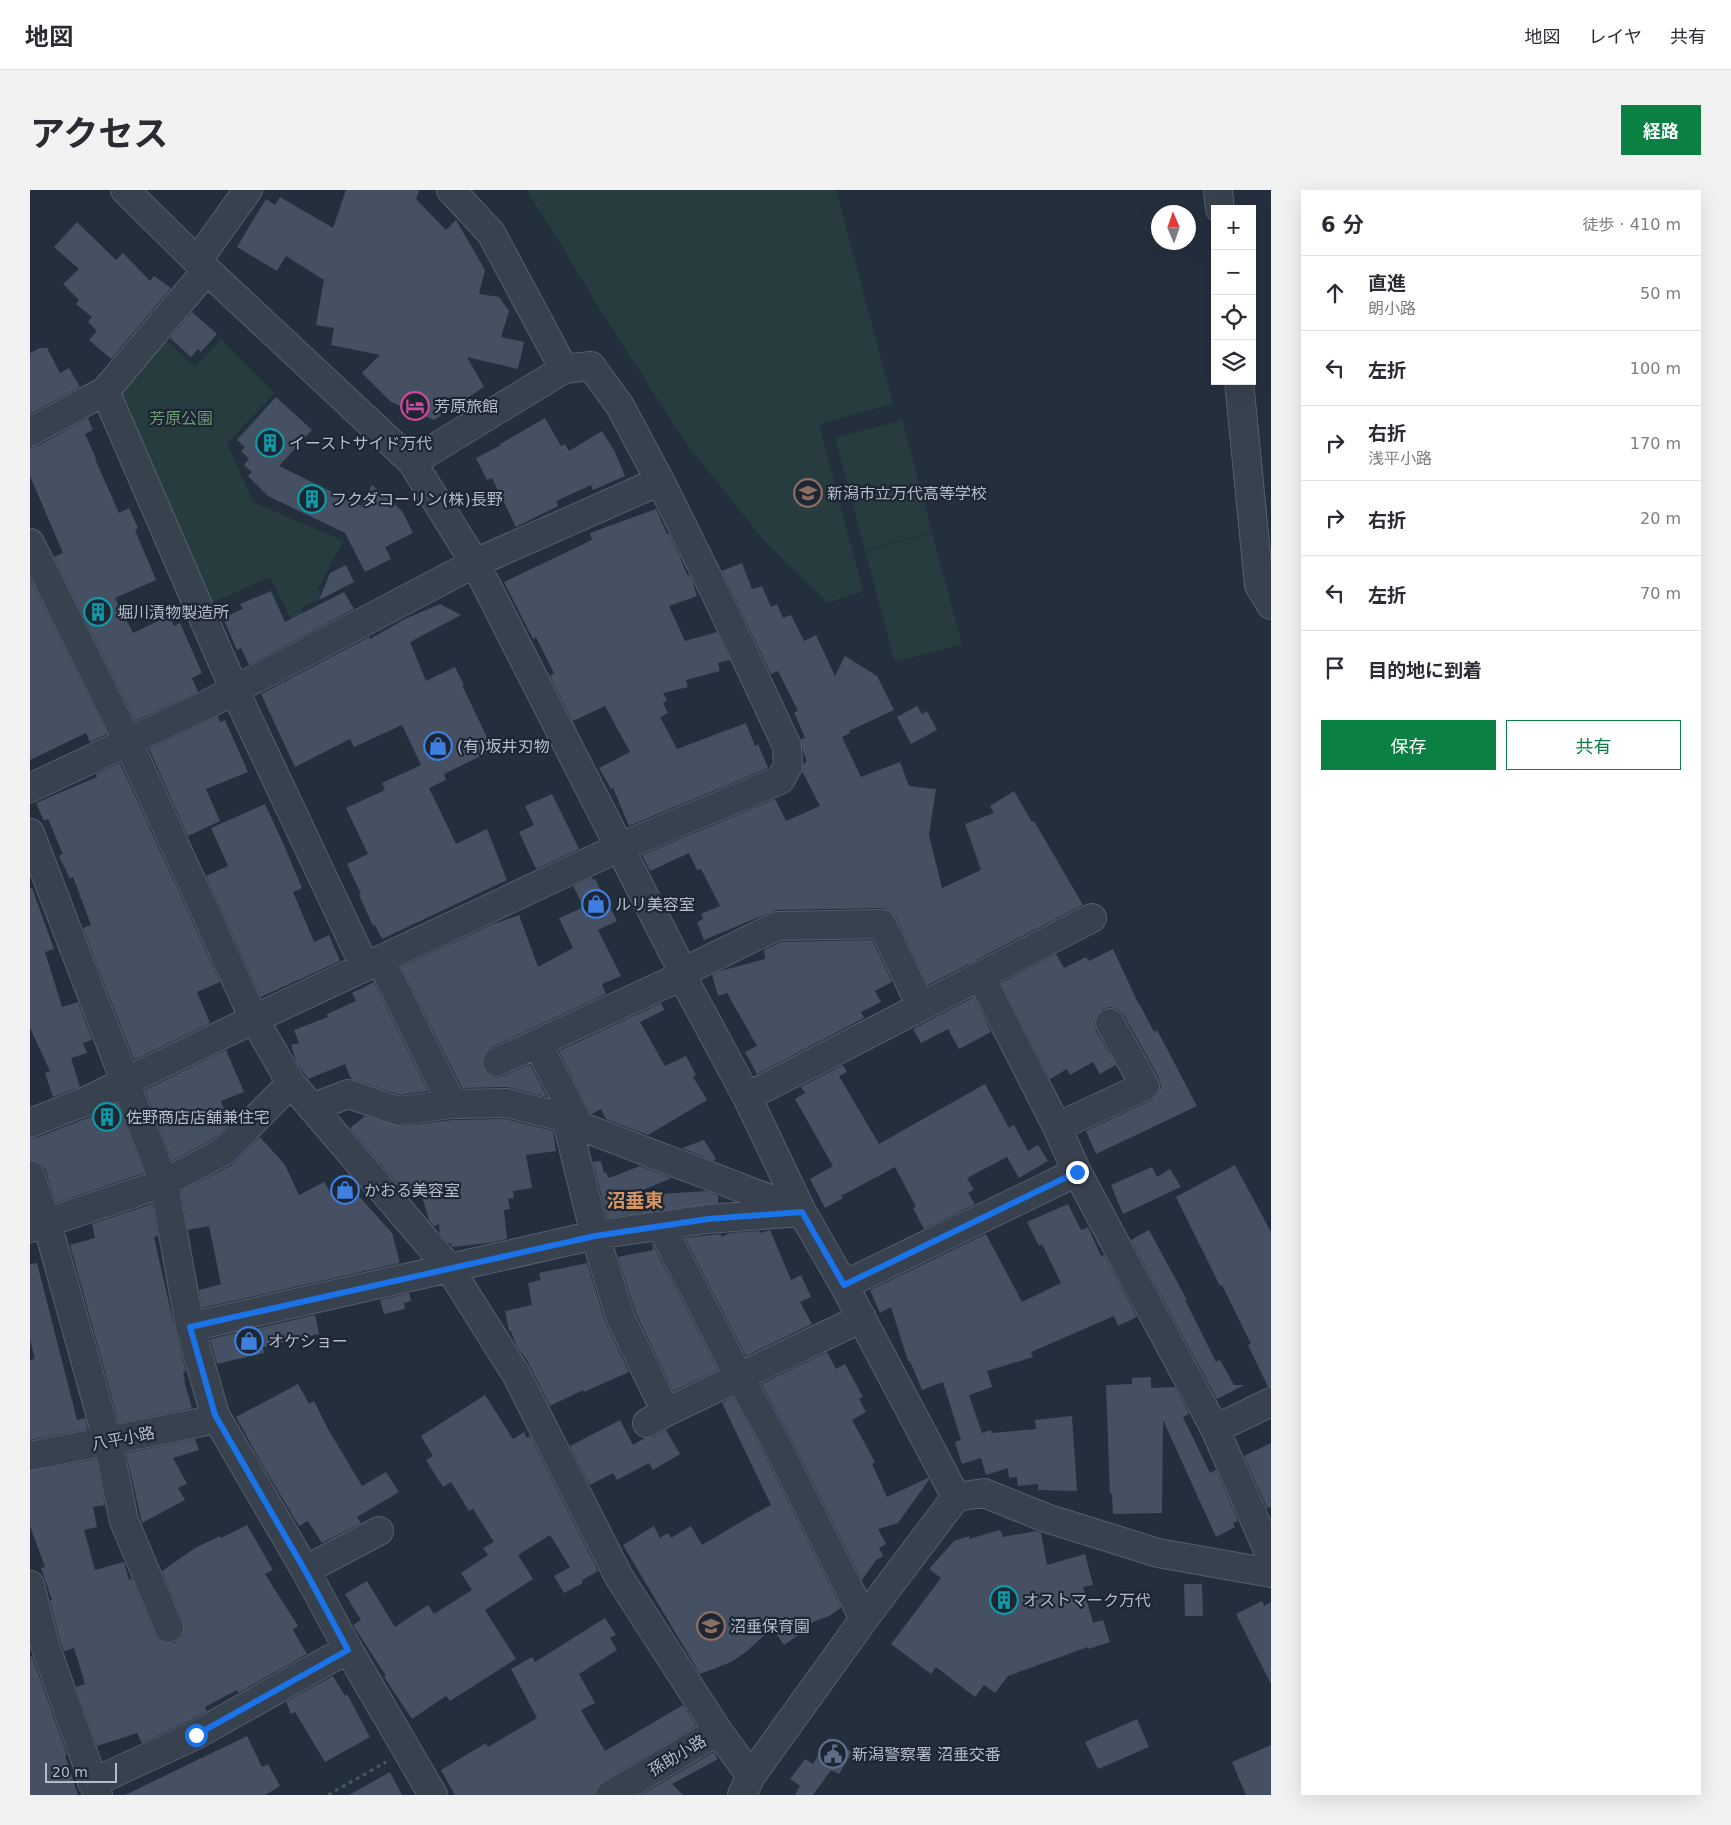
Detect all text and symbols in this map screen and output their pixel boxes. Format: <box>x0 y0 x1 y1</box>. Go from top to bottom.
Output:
text: 地図 <box>25 23 73 51</box>
text: 地図 <box>1525 26 1561 47</box>
text: レイヤ <box>1589 26 1642 47</box>
text: 共有 <box>1670 26 1706 47</box>
button: 経路 <box>1621 105 1701 155</box>
text: アクセス <box>30 114 168 154</box>
north arrow <box>1151 205 1196 250</box>
map controls <box>1211 205 1256 385</box>
button: + <box>1211 205 1256 250</box>
text: 6 分 <box>1321 213 1364 237</box>
text: 徒歩 · 410 m <box>1583 215 1681 234</box>
button: − <box>1211 250 1256 295</box>
text: 直進 <box>1368 272 1406 294</box>
icon: ahead <box>1321 279 1349 307</box>
text: 50 m <box>1640 284 1681 303</box>
button: locate <box>1211 295 1256 340</box>
text: 朗小路 <box>1368 299 1416 318</box>
button: layers <box>1211 340 1256 385</box>
icon: left <box>1321 354 1349 382</box>
text: 左折 <box>1368 359 1406 381</box>
text: 100 m <box>1630 359 1681 378</box>
hotel icon: 芳原旅館 <box>400 391 430 421</box>
place label: 芳原旅館 <box>434 397 498 416</box>
park label: 芳原公園 <box>149 409 213 428</box>
text: 右折 <box>1368 422 1406 444</box>
building icon: イーストサイド万代 <box>255 428 285 458</box>
icon: right <box>1321 429 1349 457</box>
place label: イーストサイド万代 <box>289 434 432 453</box>
text: 170 m <box>1630 434 1681 453</box>
text: 浅平小路 <box>1368 449 1432 468</box>
school or university icon: 新潟市立万代高等学校 <box>793 478 823 508</box>
building icon: フクダコーリン(株)長野 <box>297 484 327 514</box>
place label: 新潟市立万代高等学校 <box>827 484 987 503</box>
place label: フクダコーリン(株)長野 <box>331 490 503 509</box>
icon: right <box>1321 504 1349 532</box>
text: 右折 <box>1368 509 1406 531</box>
text: 20 m <box>1640 509 1681 528</box>
icon: left <box>1321 579 1349 607</box>
text: 左折 <box>1368 584 1406 606</box>
text: 70 m <box>1640 584 1681 603</box>
building icon: 堀川漬物製造所 <box>83 597 113 627</box>
place label: 堀川漬物製造所 <box>117 603 229 622</box>
icon: arrive <box>1321 654 1349 682</box>
text: 目的地に到着 <box>1368 659 1482 681</box>
button: 保存 <box>1321 720 1496 770</box>
button: 共有 <box>1506 720 1681 770</box>
shop icon: (有)坂井刃物 <box>423 731 453 761</box>
place label: (有)坂井刃物 <box>457 737 550 756</box>
shop icon: ルリ美容室 <box>581 889 611 919</box>
place label: ルリ美容室 <box>615 895 695 914</box>
building icon: 佐野商店店舗兼住宅 <box>92 1102 122 1132</box>
place label: 佐野商店店舗兼住宅 <box>126 1108 270 1127</box>
route end <box>1066 1161 1089 1184</box>
shop icon: かおる美容室 <box>330 1175 360 1205</box>
place label: かおる美容室 <box>364 1181 460 1200</box>
district label: 沼垂東 <box>606 1189 664 1211</box>
shop icon: オケショー <box>234 1326 264 1356</box>
place label: オケショー <box>268 1332 348 1351</box>
street label: 八平小路 <box>90 1423 156 1454</box>
building icon: オストマーク万代 <box>989 1585 1019 1615</box>
place label: オストマーク万代 <box>1023 1591 1151 1610</box>
school or university icon: 沼垂保育園 <box>696 1611 726 1641</box>
place label: 沼垂保育園 <box>730 1617 810 1636</box>
route start <box>185 1724 208 1747</box>
street label: 孫助小路 <box>645 1731 710 1780</box>
public building icon: 新潟警察署 沼垂交番 <box>818 1739 848 1769</box>
place label: 新潟警察署 沼垂交番 <box>852 1745 1001 1764</box>
scale bar <box>45 1760 118 1783</box>
text: 20 m <box>52 1764 88 1780</box>

